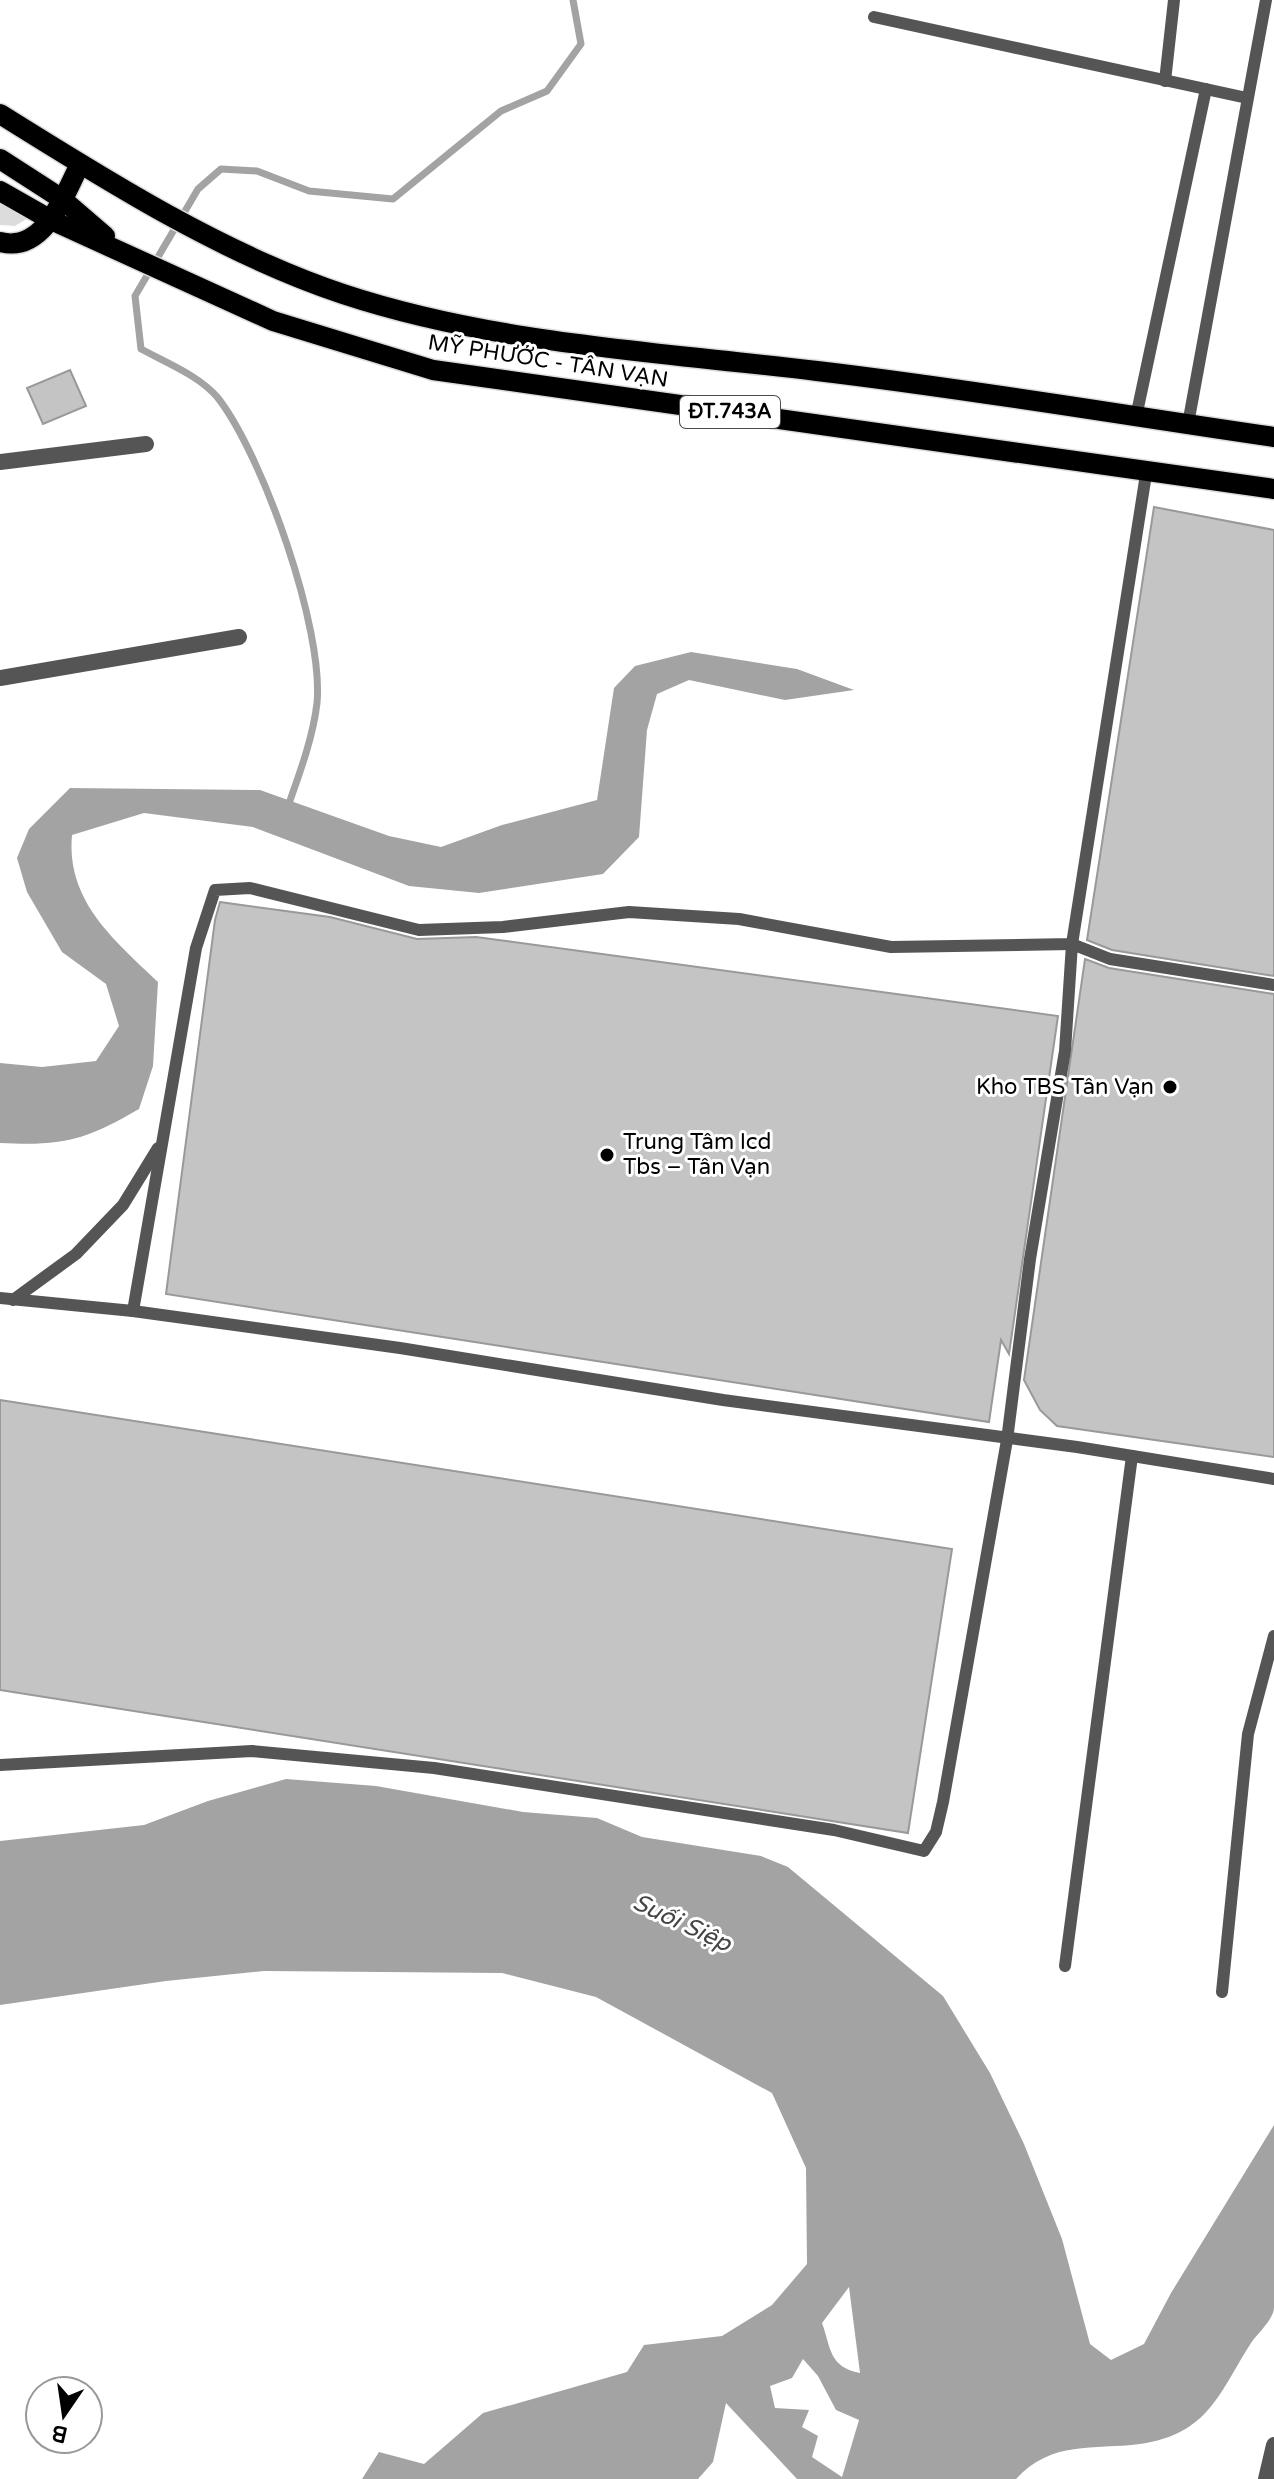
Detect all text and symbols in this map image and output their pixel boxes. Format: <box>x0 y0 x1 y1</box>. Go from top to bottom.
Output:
street label: MỸ PHƯỚC - TÂN VẠN <box>426 328 670 393</box>
road number: ĐT.743A <box>680 396 780 428</box>
place label: Kho TBS Tân Vạn <box>976 1074 1154 1100</box>
marker: Kho TBS Tân Vạn <box>1161 1078 1179 1096</box>
place label: Trung Tâm Icd Tbs – Tân Vạn <box>623 1129 771 1180</box>
marker: Trung Tâm Icd Tbs – Tân Vạn <box>598 1146 616 1164</box>
water label: Suối Siệp <box>628 1888 738 1959</box>
north arrow <box>24 2375 104 2455</box>
text: B <box>49 2419 70 2448</box>

